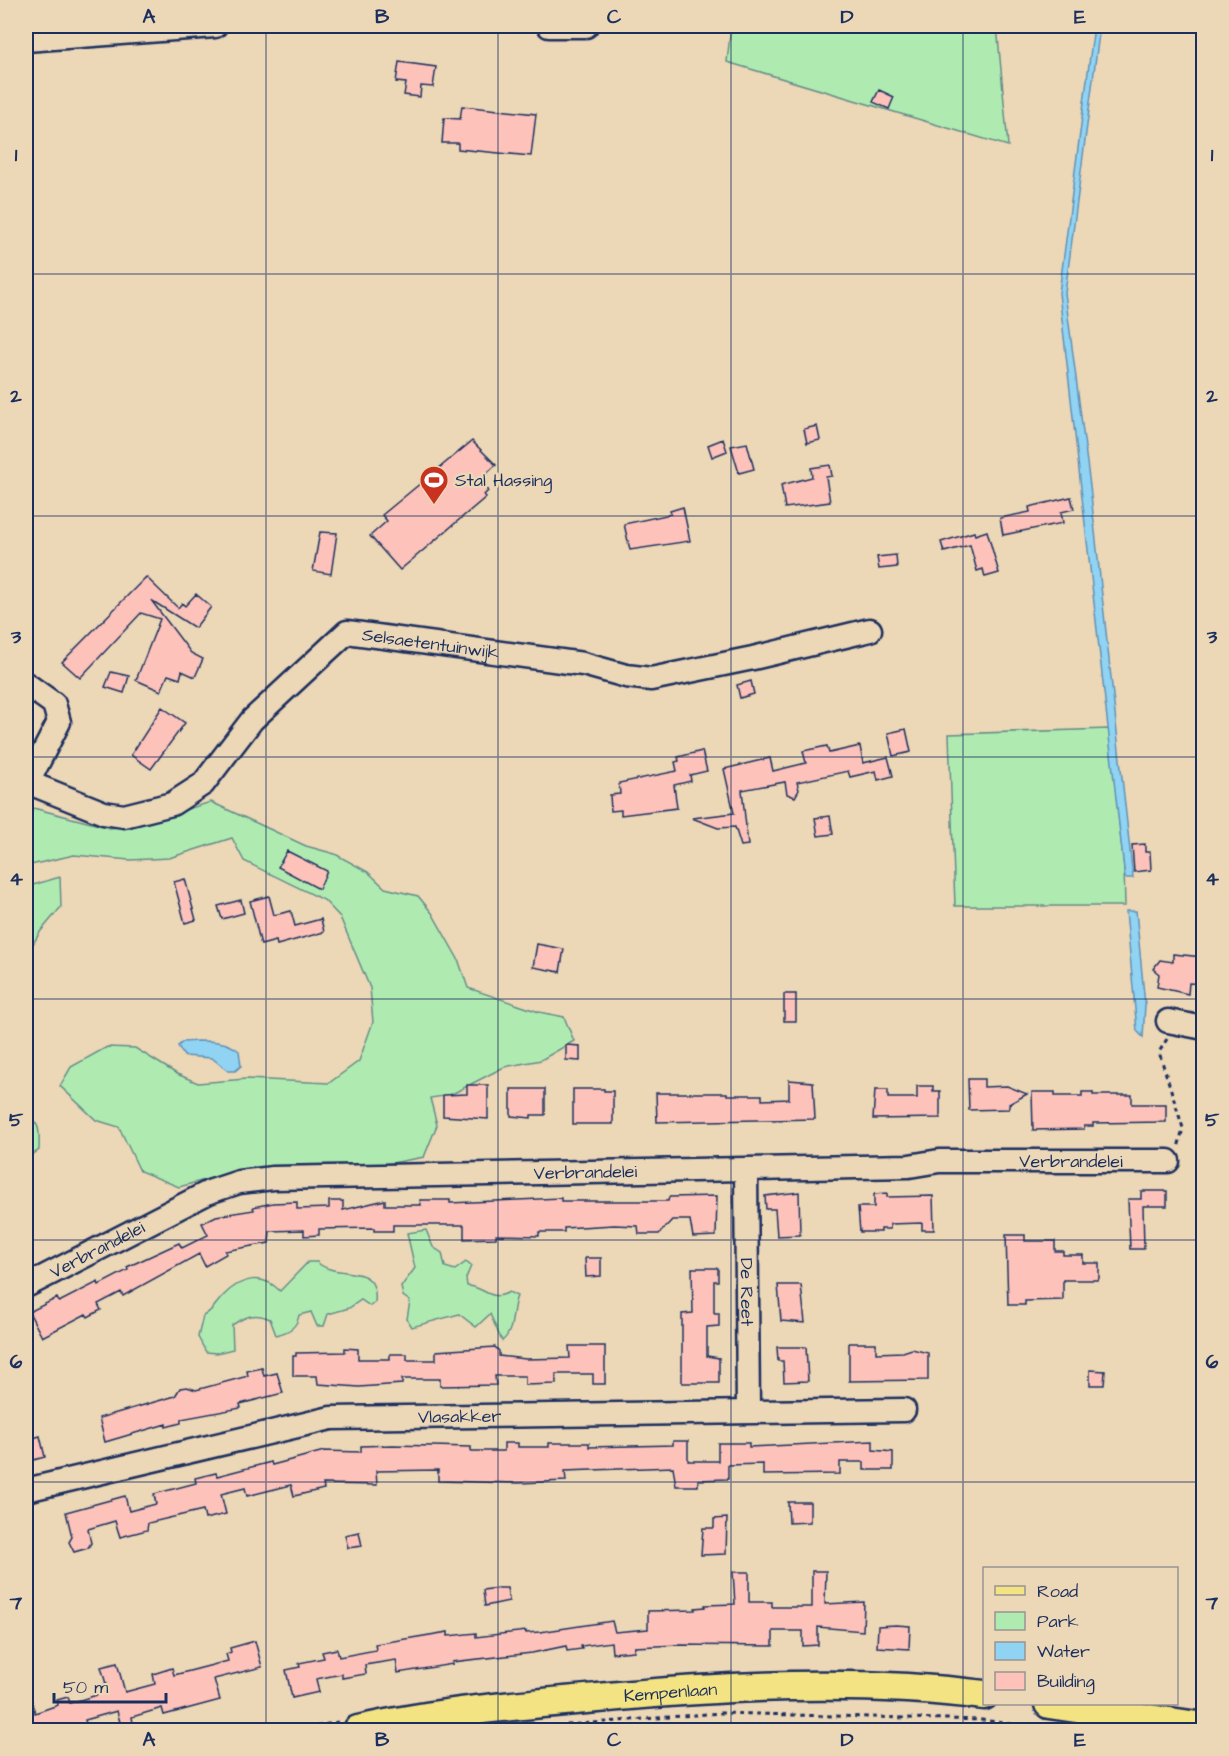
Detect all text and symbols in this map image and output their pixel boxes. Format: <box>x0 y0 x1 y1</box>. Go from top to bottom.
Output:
text: A <box>143 3 156 31</box>
text: B <box>375 3 390 31</box>
text: C <box>607 3 622 31</box>
text: D <box>841 3 854 31</box>
text: E <box>1074 3 1086 31</box>
text: 1 <box>15 141 18 169</box>
text: 1 <box>1211 141 1214 169</box>
text: 2 <box>9 382 22 410</box>
text: 2 <box>1205 382 1218 410</box>
sports icon: Stal Hassing <box>418 464 450 506</box>
place label: Stal Hassing <box>455 468 552 494</box>
street label: Selsaetentuinwijk <box>360 622 500 665</box>
text: 3 <box>10 623 22 651</box>
text: 3 <box>1206 623 1218 651</box>
text: 4 <box>9 865 23 893</box>
text: 4 <box>1205 865 1219 893</box>
text: 5 <box>9 1106 24 1134</box>
text: 5 <box>1205 1106 1220 1134</box>
street label: Verbrandelei <box>1019 1149 1123 1174</box>
street label: Verbrandelei <box>533 1159 638 1186</box>
street label: Verbrandelei <box>46 1215 149 1285</box>
street label: De Reet <box>734 1258 759 1327</box>
text: 6 <box>10 1348 23 1376</box>
text: 6 <box>1206 1348 1219 1376</box>
street label: Vlasakker <box>418 1404 502 1430</box>
legend <box>983 1567 1178 1705</box>
text: Road <box>1037 1579 1078 1604</box>
text: 7 <box>9 1589 23 1617</box>
text: 7 <box>1205 1589 1219 1617</box>
text: Park <box>1037 1609 1079 1634</box>
text: Water <box>1037 1639 1090 1664</box>
scale bar <box>54 1666 166 1704</box>
text: Building <box>1037 1669 1095 1695</box>
text: 50 m <box>63 1675 108 1700</box>
street label: Kempenlaan <box>623 1677 718 1709</box>
text: A <box>143 1726 156 1754</box>
text: B <box>375 1726 390 1754</box>
text: C <box>607 1726 622 1754</box>
text: D <box>841 1726 854 1754</box>
text: E <box>1074 1726 1086 1754</box>

